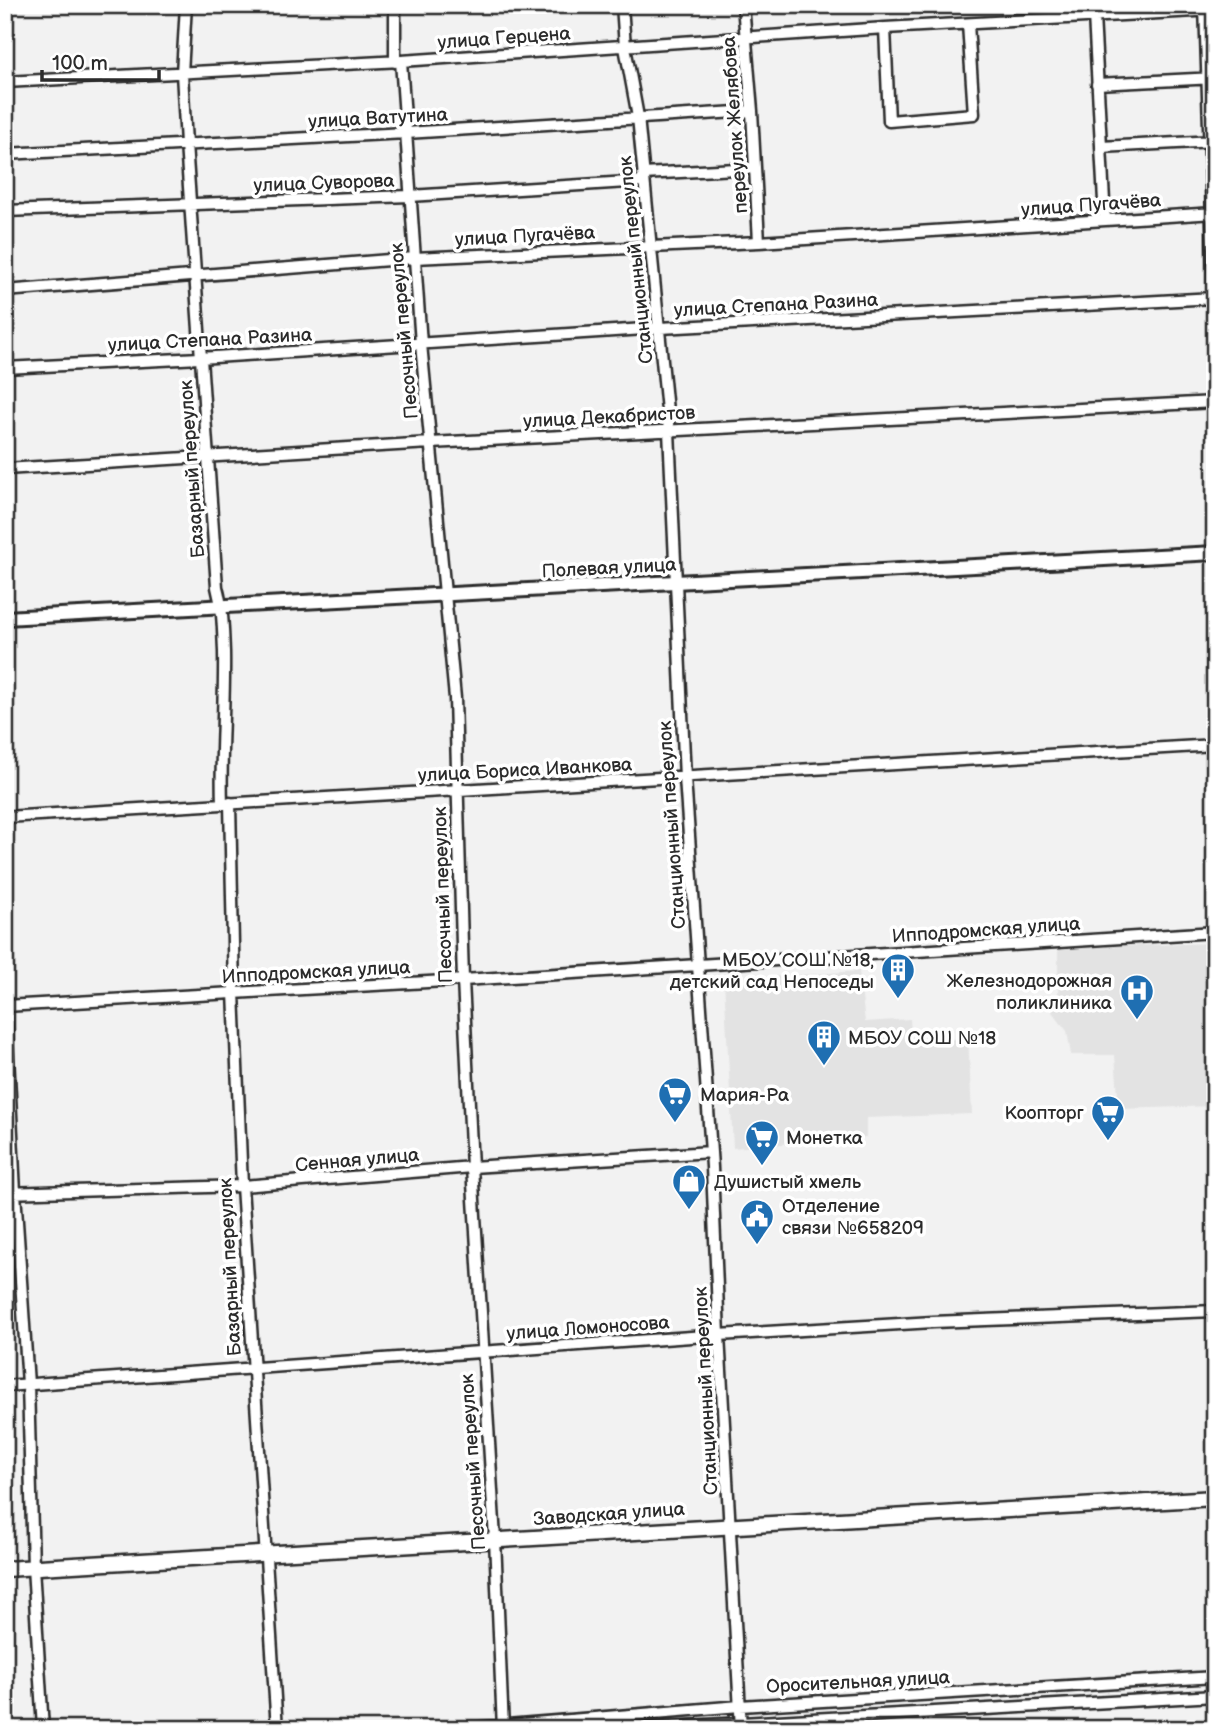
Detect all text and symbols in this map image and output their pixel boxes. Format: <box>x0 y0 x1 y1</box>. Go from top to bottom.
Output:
street label: улица Герцена <box>437 22 571 55</box>
street label: переулок Желябова <box>718 35 753 214</box>
scale bar <box>42 38 159 82</box>
text: 100 m <box>52 51 108 76</box>
street label: улица Ватутина <box>308 103 449 134</box>
street label: Станционный переулок <box>614 155 659 365</box>
street label: улица Суворова <box>253 170 395 197</box>
street label: улица Пугачёва <box>1020 189 1162 222</box>
street label: улица Пугачёва <box>454 221 596 252</box>
street label: Песочный переулок <box>385 242 424 420</box>
street label: улица Степана Разина <box>673 289 879 322</box>
street label: улица Степана Разина <box>107 324 313 357</box>
street label: Базарный переулок <box>175 379 210 559</box>
street label: улица Декабристов <box>523 402 696 433</box>
street label: Полевая улица <box>541 553 677 584</box>
street label: Станционный переулок <box>654 720 691 930</box>
street label: улица Бориса Иванкова <box>417 753 633 788</box>
street label: Песочный переулок <box>429 806 458 984</box>
street label: Ипподромская улица <box>891 912 1081 949</box>
place label: МБОУ СОШ №18, детский сад Непоседы <box>669 949 874 994</box>
building icon: МБОУ СОШ №18, детский сад Непоседы <box>879 951 917 1000</box>
street label: Ипподромская улица <box>221 956 411 989</box>
place label: Железнодорожная поликлиника <box>947 970 1112 1015</box>
hospital icon: Железнодорожная поликлиника <box>1118 972 1156 1021</box>
building icon: МБОУ СОШ №18 <box>805 1018 843 1067</box>
place label: МБОУ СОШ №18 <box>848 1027 996 1050</box>
supermarket icon: Мария-Ра <box>656 1075 694 1124</box>
place label: Мария-Ра <box>700 1084 789 1107</box>
supermarket icon: Коопторг <box>1089 1093 1127 1142</box>
place label: Коопторг <box>1004 1102 1085 1125</box>
supermarket icon: Монетка <box>743 1118 781 1167</box>
place label: Монетка <box>786 1127 863 1150</box>
street label: Сенная улица <box>294 1144 420 1177</box>
shop icon: Душистый хмель <box>670 1162 708 1211</box>
place label: Душистый хмель <box>714 1171 862 1194</box>
street label: Базарный переулок <box>214 1177 247 1357</box>
place label: Отделение связи №658209 <box>782 1195 924 1240</box>
public building icon: Отделение связи №658209 <box>738 1197 776 1246</box>
street label: Станционный переулок <box>690 1286 723 1496</box>
street label: улица Ломоносова <box>506 1311 670 1346</box>
street label: Песочный переулок <box>456 1373 491 1551</box>
street label: Заводская улица <box>533 1498 686 1531</box>
street label: Оросительная улица <box>766 1666 951 1699</box>

